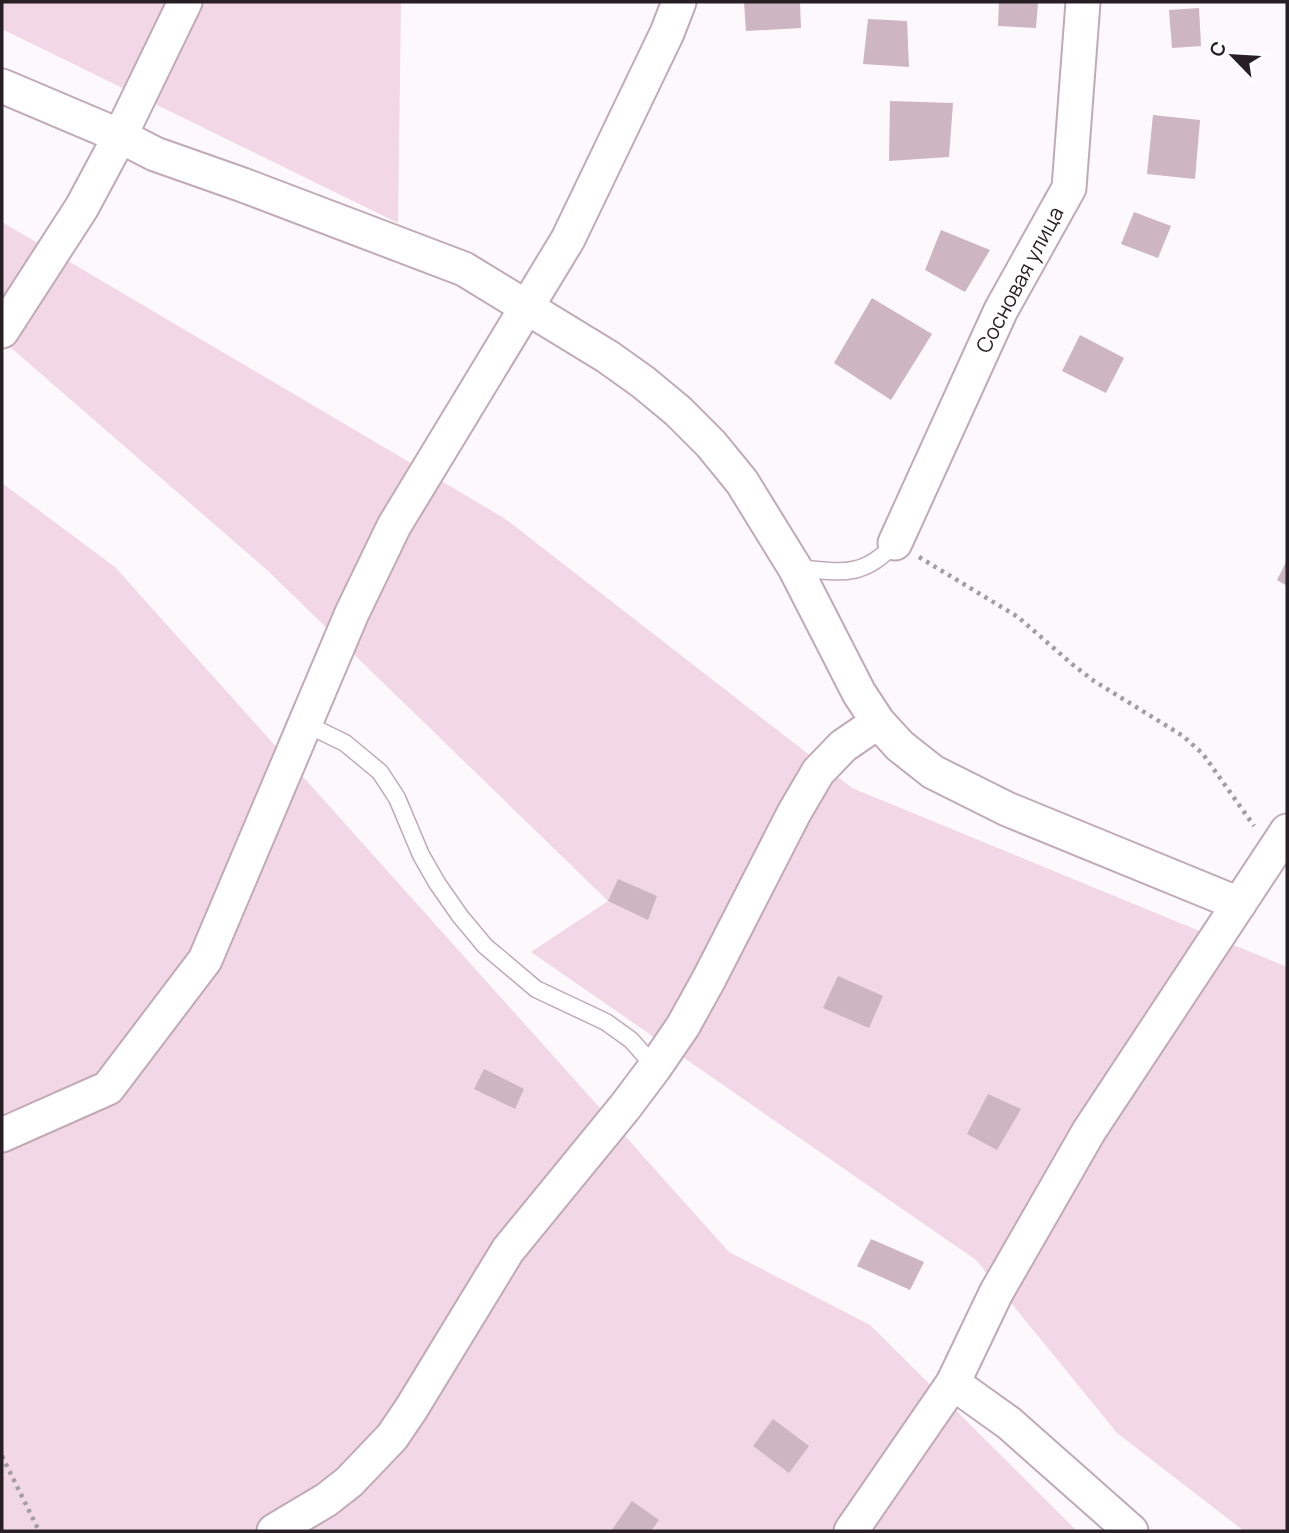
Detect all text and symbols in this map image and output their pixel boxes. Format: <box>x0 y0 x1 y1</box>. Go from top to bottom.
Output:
north arrow <box>1198 21 1268 91</box>
text: С <box>1203 37 1232 61</box>
street label: Сосновая улица <box>969 201 1069 358</box>

